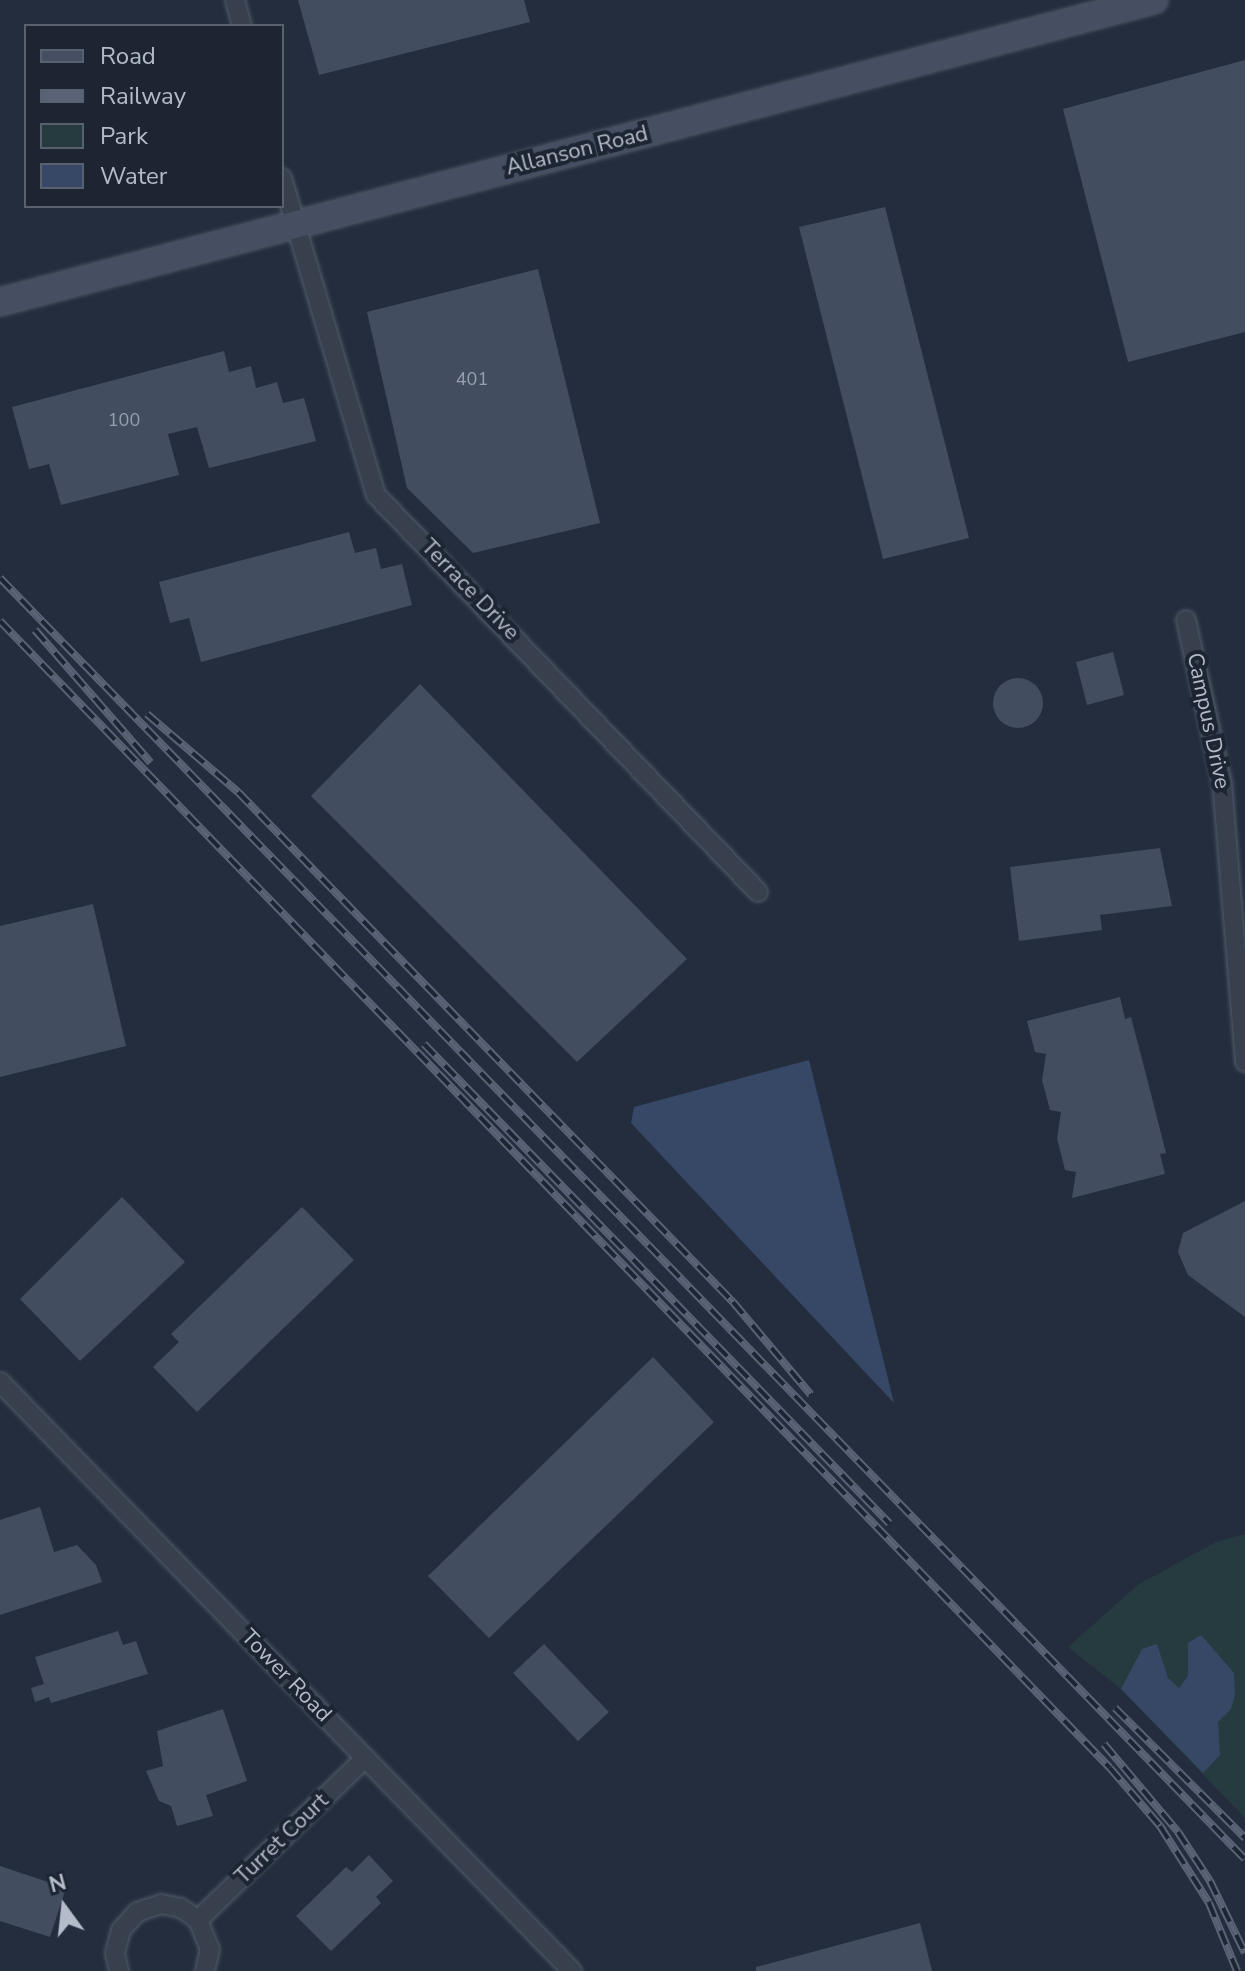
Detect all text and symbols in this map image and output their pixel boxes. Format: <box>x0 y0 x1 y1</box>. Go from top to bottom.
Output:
legend <box>24 24 284 208</box>
text: Road <box>100 40 156 72</box>
text: Railway <box>100 80 186 112</box>
text: Park <box>100 120 148 152</box>
street label: Allanson Road <box>503 121 651 181</box>
text: Water <box>100 160 167 192</box>
house number: 401 <box>456 368 488 390</box>
house number: 100 <box>108 409 140 431</box>
street label: Terrace Drive <box>415 534 525 646</box>
street label: Campus Drive <box>1181 651 1235 791</box>
street label: Tower Road <box>235 1624 337 1728</box>
street label: Turret Court <box>230 1788 334 1890</box>
north arrow <box>24 1867 104 1947</box>
text: N <box>46 1867 70 1900</box>

